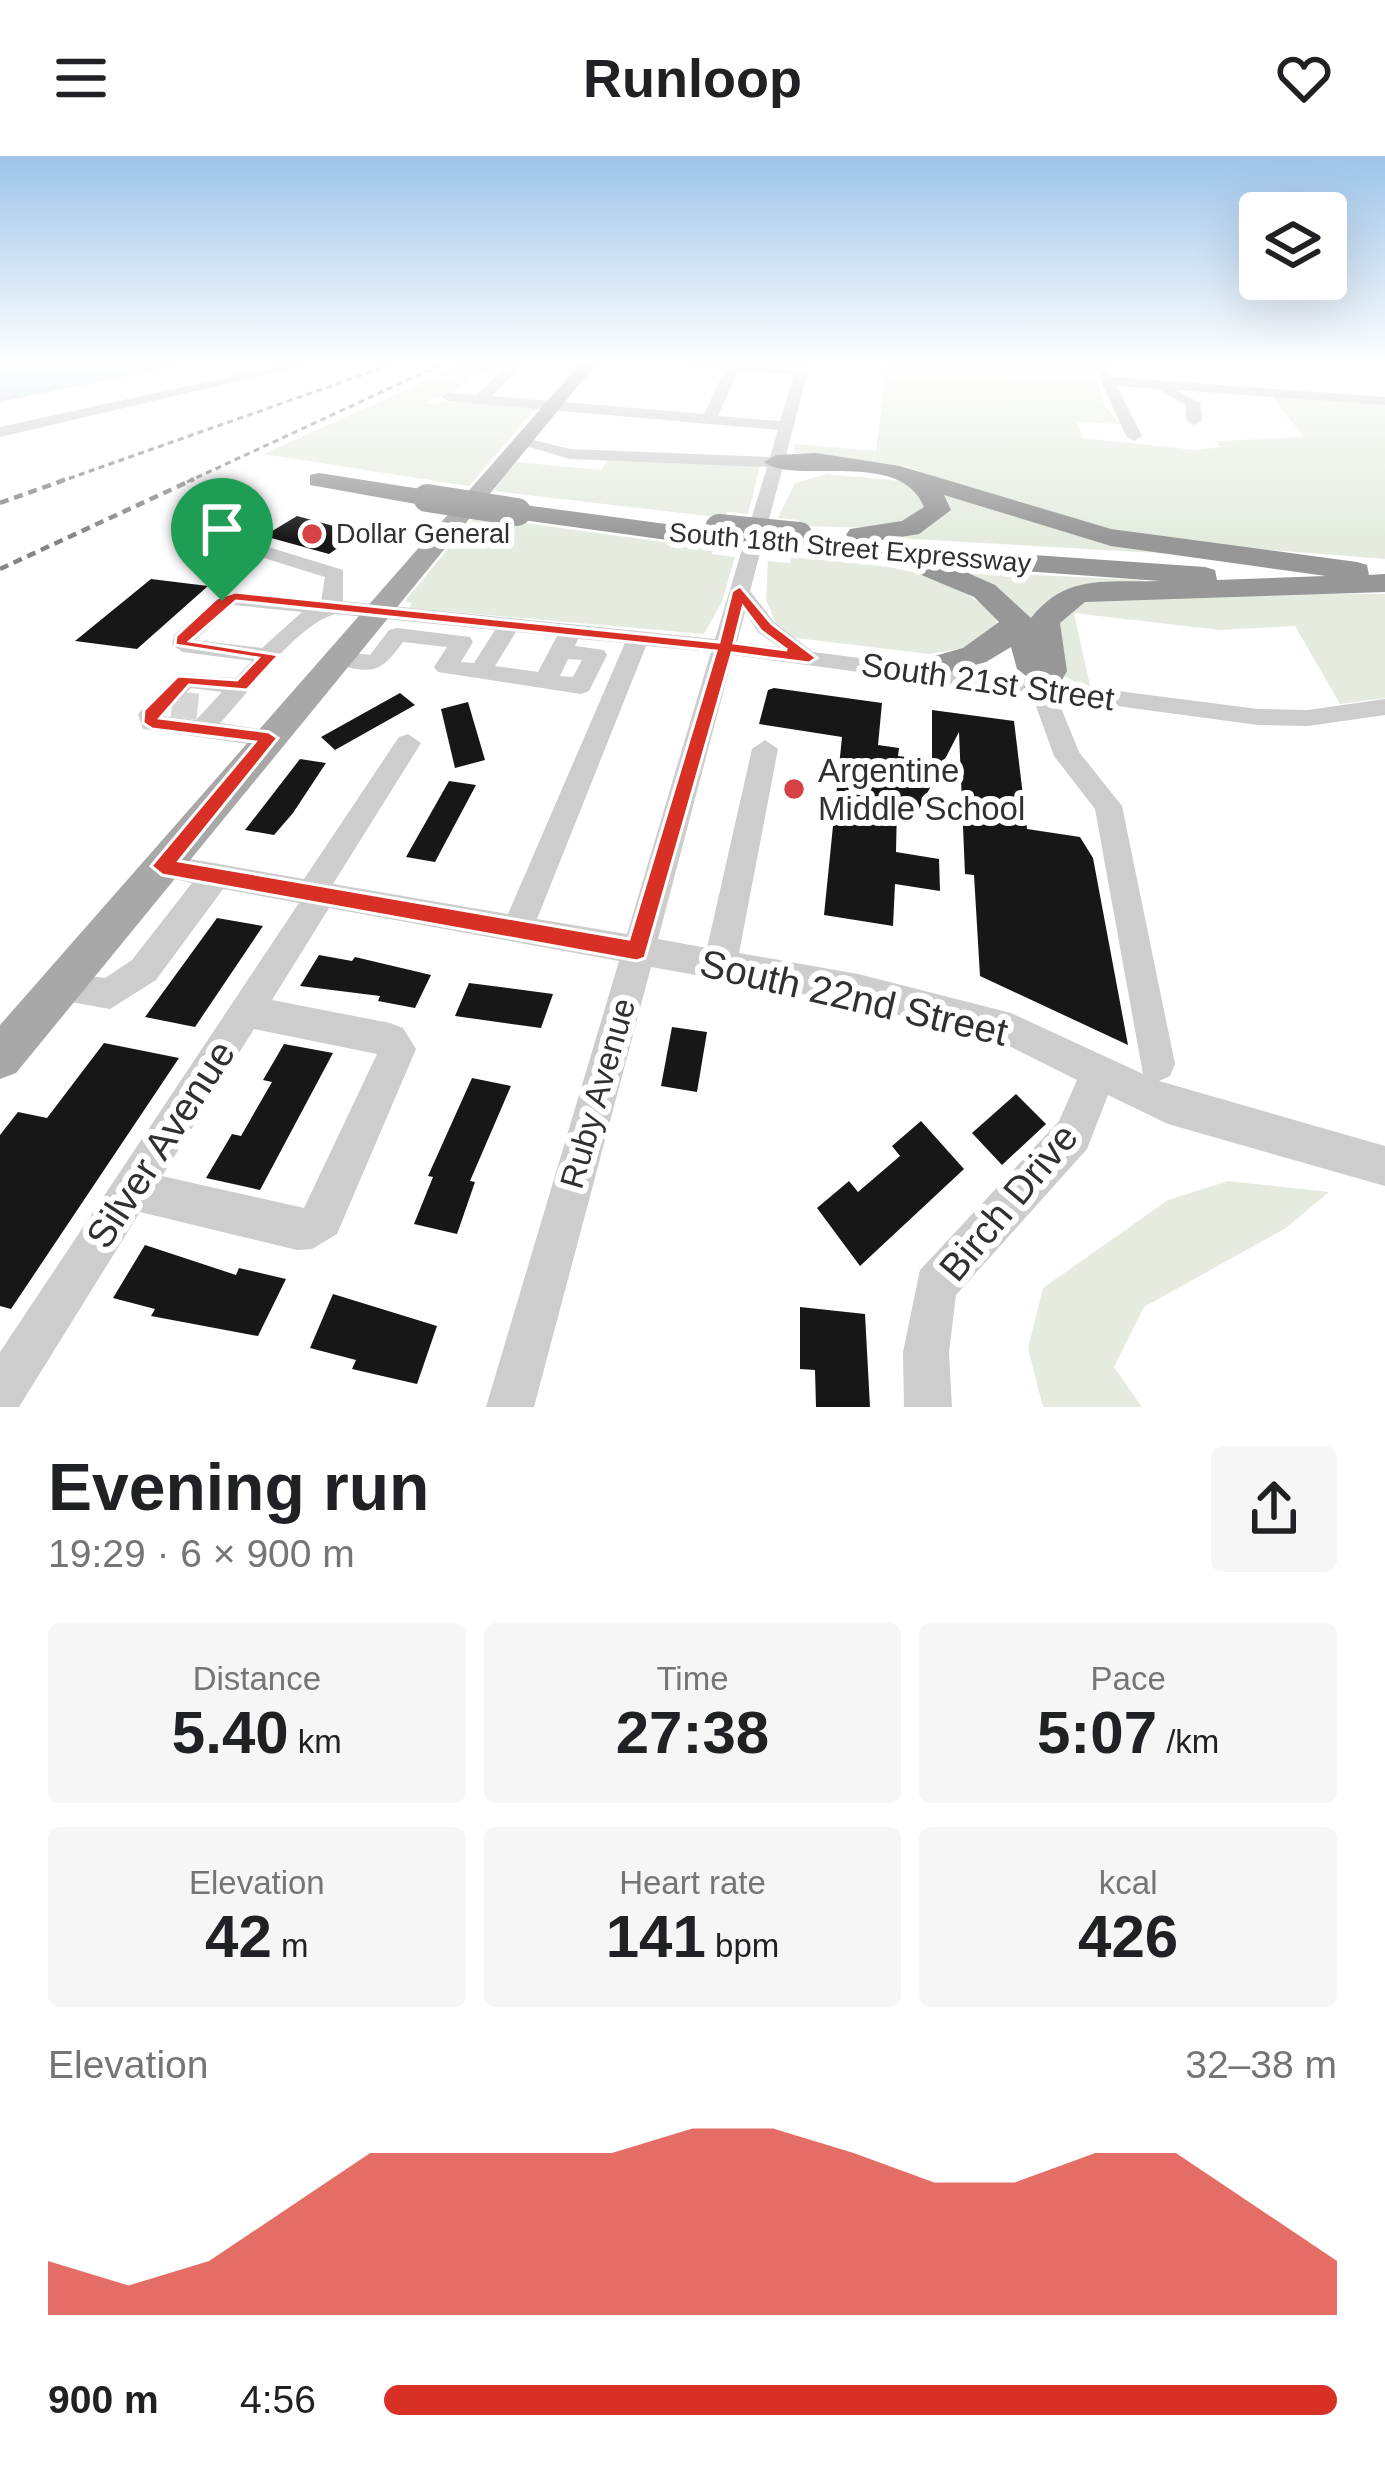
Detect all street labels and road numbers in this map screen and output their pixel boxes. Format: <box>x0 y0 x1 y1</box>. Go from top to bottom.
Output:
street label: South 18th Street Expressway <box>668 517 1033 579</box>
street label: South 21st Street <box>859 645 1117 718</box>
street label: South 22nd Street <box>696 941 1012 1054</box>
street label: Ruby Avenue <box>553 994 642 1192</box>
street label: Silver Avenue <box>78 1033 243 1256</box>
street label: Birch Drive <box>931 1115 1086 1289</box>

